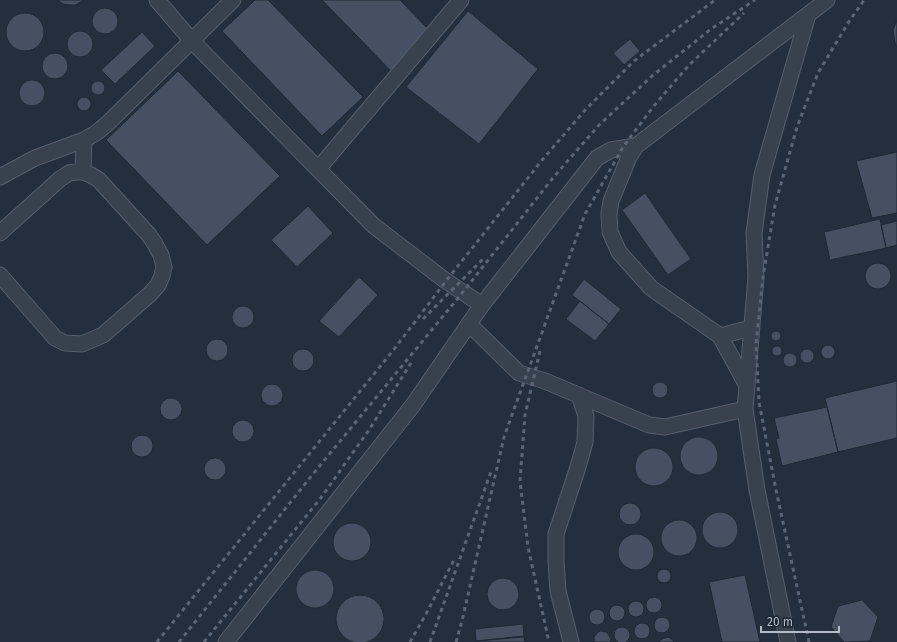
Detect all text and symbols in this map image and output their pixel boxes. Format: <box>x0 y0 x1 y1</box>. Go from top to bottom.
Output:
scale bar <box>761 608 839 634</box>
text: 20 m <box>767 615 793 629</box>

